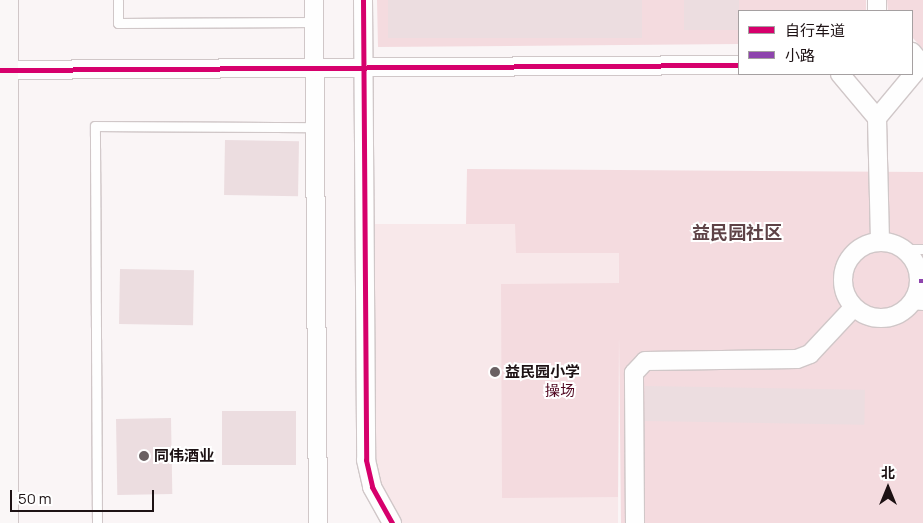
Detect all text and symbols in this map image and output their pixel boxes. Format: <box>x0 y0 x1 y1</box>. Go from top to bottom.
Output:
legend <box>738 10 913 75</box>
text: 自行车道 <box>785 20 845 41</box>
text: 小路 <box>785 45 815 66</box>
district label: 益民园社区 <box>692 221 782 243</box>
place label: 益民园小学 <box>505 363 580 381</box>
marker: 益民园小学 <box>489 366 501 378</box>
park label: 操场 <box>545 382 575 400</box>
place label: 同伟酒业 <box>154 447 214 465</box>
marker: 同伟酒业 <box>138 450 150 462</box>
north arrow <box>863 463 913 513</box>
text: 北 <box>881 463 895 482</box>
scale bar <box>12 480 156 512</box>
text: 50 m <box>18 488 52 509</box>

